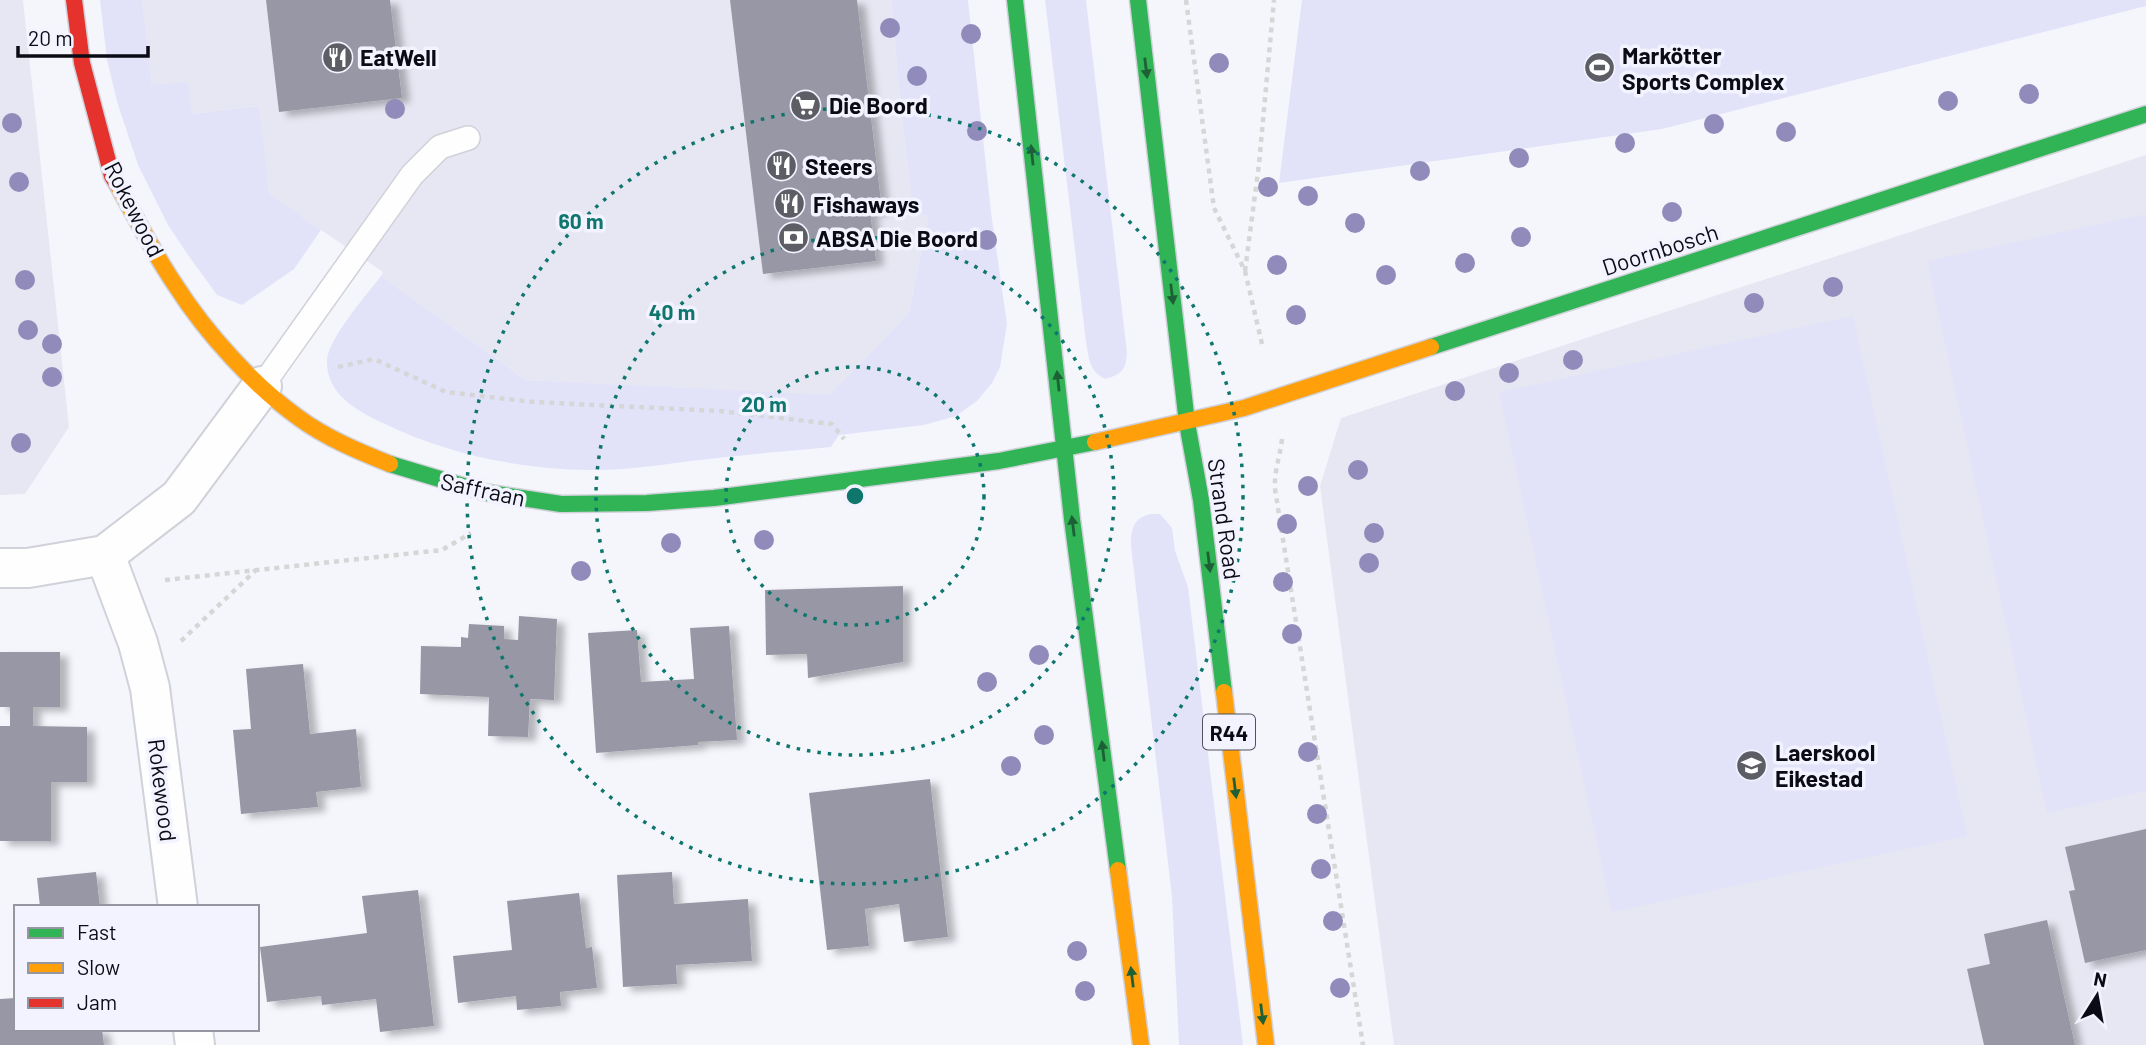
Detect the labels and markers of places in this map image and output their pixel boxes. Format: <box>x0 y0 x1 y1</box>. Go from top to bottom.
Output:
restaurant icon: EatWell <box>320 40 354 74</box>
place label: Markötter Sports Complex <box>1622 41 1784 95</box>
place label: EatWell <box>360 43 437 71</box>
sports icon: Markötter Sports Complex <box>1582 51 1616 85</box>
supermarket icon: Die Boord <box>789 88 823 122</box>
place label: Die Boord <box>829 91 928 119</box>
restaurant icon: Steers <box>765 149 799 183</box>
place label: Steers <box>805 152 873 180</box>
restaurant icon: Fishaways <box>773 187 807 221</box>
place label: Fishaways <box>813 190 919 218</box>
bank icon: ABSA Die Boord <box>776 221 810 255</box>
place label: ABSA Die Boord <box>816 224 978 252</box>
centre of rings <box>843 484 867 508</box>
place label: Laerskool Eikestad <box>1775 738 1875 792</box>
school or university icon: Laerskool Eikestad <box>1735 748 1769 782</box>

